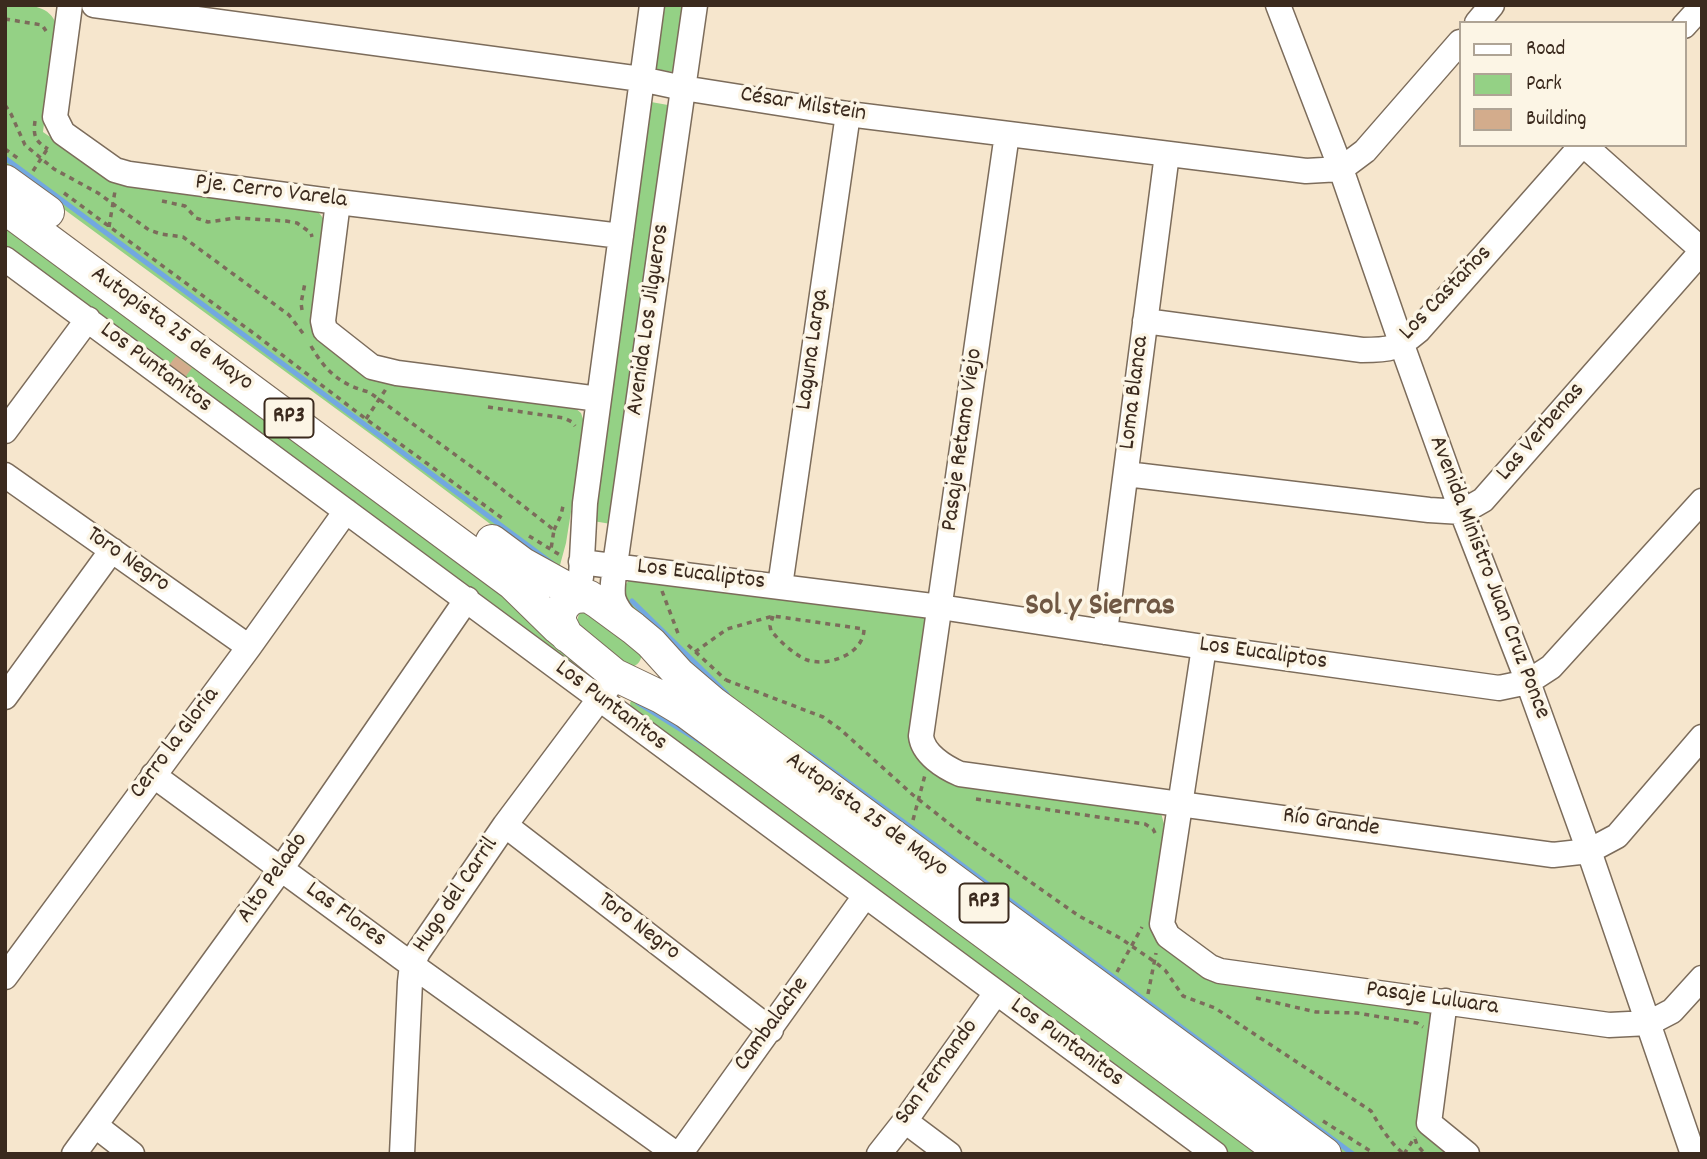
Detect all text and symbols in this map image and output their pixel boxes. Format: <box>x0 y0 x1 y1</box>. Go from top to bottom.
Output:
legend <box>1458 21 1686 147</box>
text: Road <box>1526 35 1565 65</box>
text: Park <box>1526 70 1562 100</box>
street label: César Milstein <box>738 82 868 130</box>
text: Building <box>1526 105 1586 135</box>
street label: Pje. Cerro Varela <box>193 169 349 217</box>
street label: Avenida Los Jilgueros <box>622 222 678 418</box>
street label: Los Castaños <box>1395 240 1499 348</box>
street label: Autopista 25 de Mayo <box>84 261 258 399</box>
street label: Laguna Larga <box>791 288 837 412</box>
street label: Los Puntanitos <box>93 317 217 421</box>
street label: Loma Blanca <box>1115 335 1157 451</box>
street label: Pasaje Retamo Viejo <box>937 347 991 533</box>
street label: Las Verbenas <box>1491 378 1593 488</box>
road number: RP3 <box>264 398 314 438</box>
street label: Avenida Ministro Juan Cruz Ponce <box>1421 433 1555 723</box>
street label: Toro Negro <box>80 522 174 600</box>
street label: Los Eucaliptos <box>635 554 767 598</box>
district label: Sol y Sierras <box>1025 590 1175 628</box>
street label: Los Eucaliptos <box>1197 632 1329 678</box>
street label: Los Puntanitos <box>548 655 672 759</box>
street label: Cerro la Gloria <box>125 683 227 805</box>
street label: Autopista 25 de Mayo <box>779 747 953 885</box>
street label: Río Grande <box>1281 803 1381 845</box>
street label: Alto Pelado <box>232 828 316 930</box>
street label: Hugo del Carril <box>408 833 506 959</box>
street label: Las Flores <box>299 877 391 955</box>
road number: RP3 <box>960 884 1009 922</box>
street label: Toro Negro <box>591 888 685 968</box>
street label: Cambalache <box>729 972 817 1078</box>
street label: Pasaje Luluara <box>1364 976 1500 1024</box>
street label: Los Puntanitos <box>1003 993 1129 1095</box>
street label: San Fernando <box>890 1014 986 1132</box>

